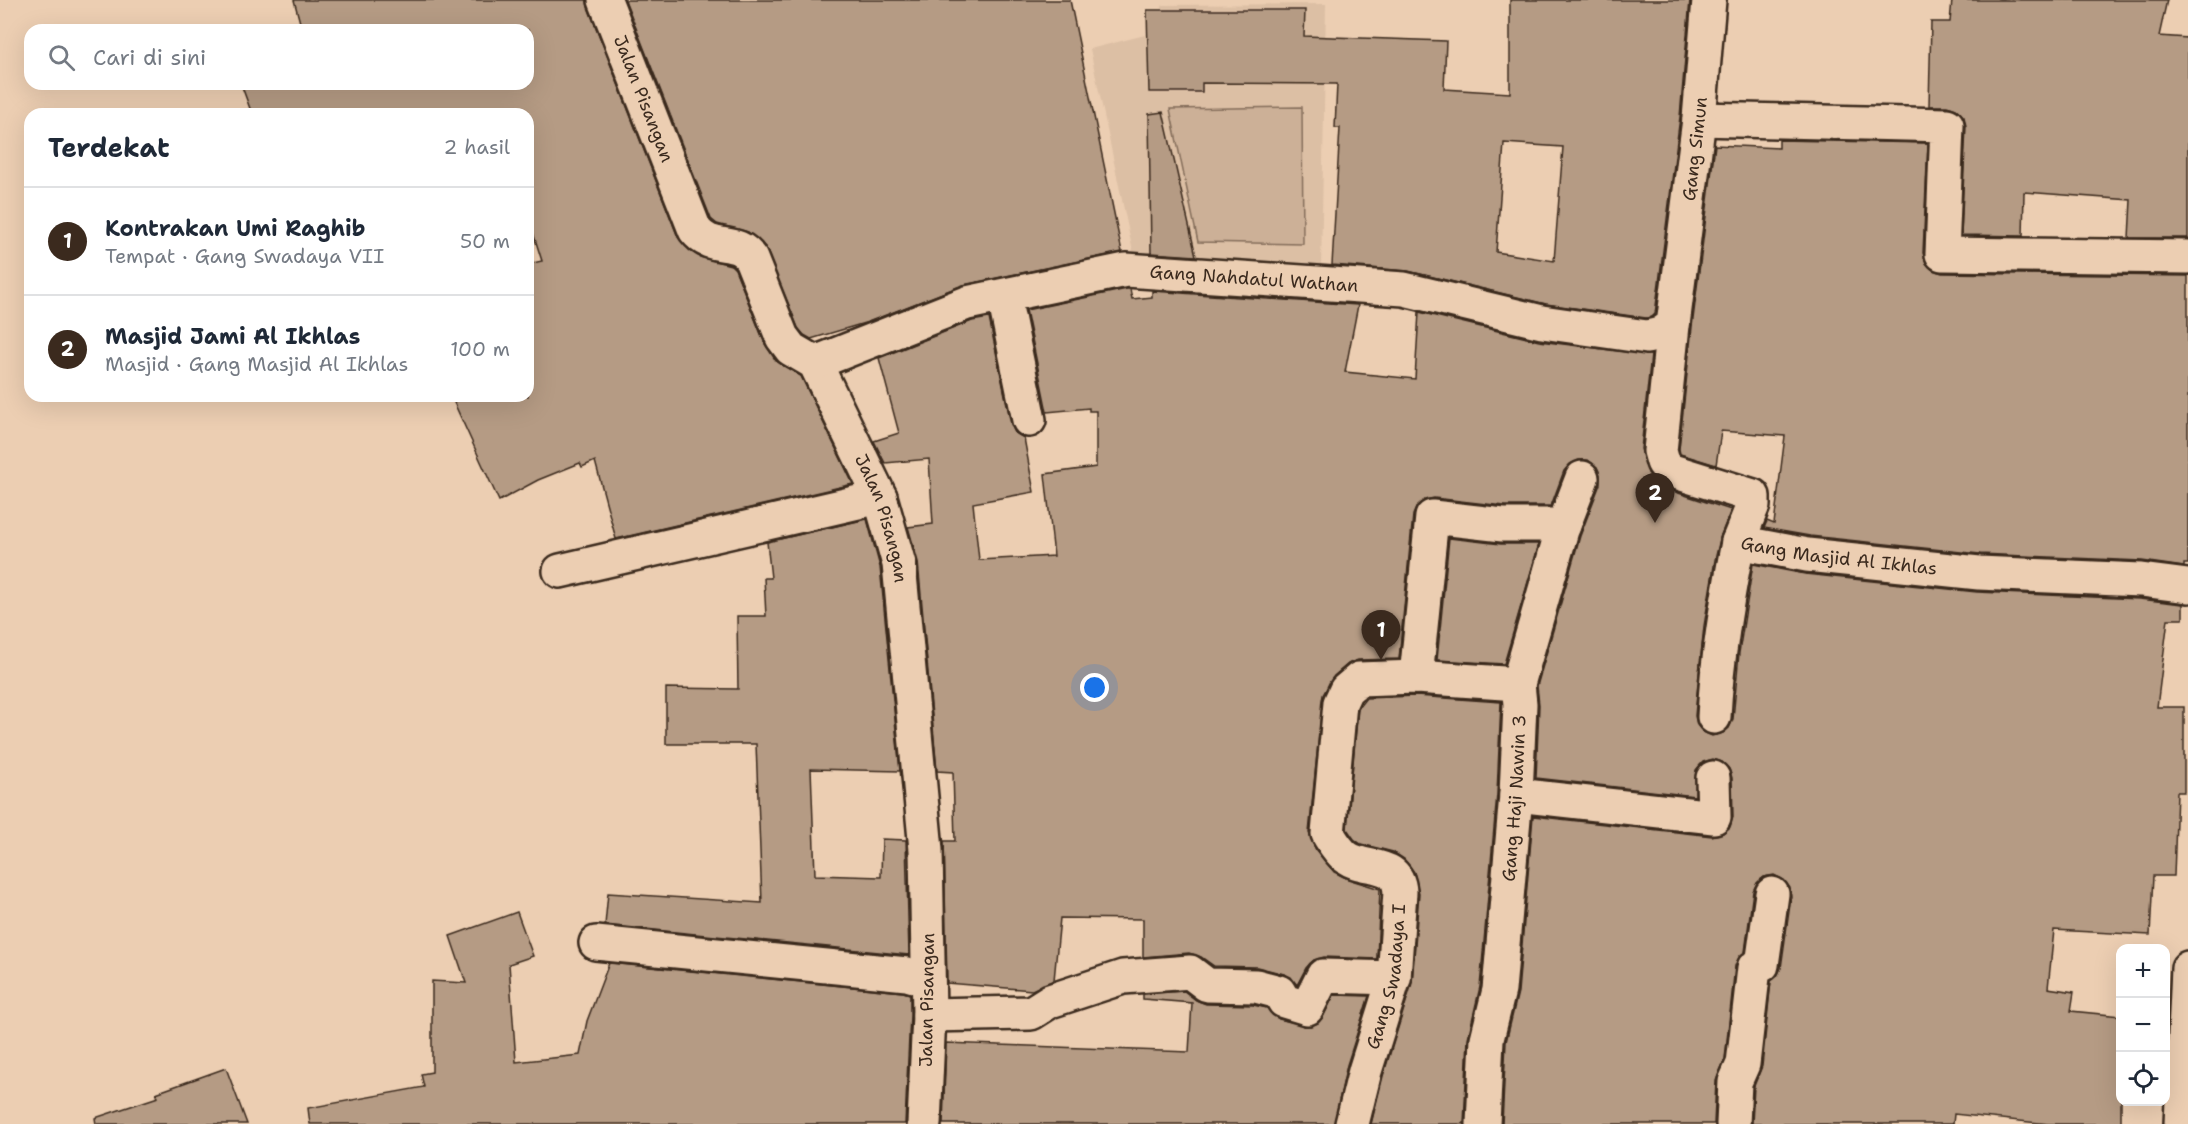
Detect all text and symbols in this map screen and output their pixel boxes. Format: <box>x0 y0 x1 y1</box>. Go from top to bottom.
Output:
search box <box>24 24 534 90</box>
street label: Jalan Pisangan <box>608 32 679 166</box>
icon: search <box>45 41 78 74</box>
text: Cari di sini <box>93 43 206 72</box>
street label: Gang Simun <box>1677 96 1713 202</box>
text: Terdekat <box>48 130 170 165</box>
text: 2 hasil <box>444 134 510 160</box>
text: Kontrakan Umi Raghib <box>105 214 365 243</box>
text: 1 <box>63 228 72 254</box>
text: 50 m <box>460 228 510 254</box>
text: Tempat · Gang Swadaya VII <box>105 243 384 269</box>
street label: Gang Nahdatul Wathan <box>1149 260 1359 298</box>
text: Masjid Jami Al Ikhlas <box>105 322 360 351</box>
text: 2 <box>61 336 75 362</box>
text: 100 m <box>450 336 510 362</box>
text: Masjid · Gang Masjid Al Ikhlas <box>105 351 408 377</box>
street label: Jalan Pisangan <box>849 450 913 584</box>
pin: 2 <box>1636 474 1674 523</box>
street label: Gang Masjid Al Ikhlas <box>1739 531 1938 581</box>
pin: 1 <box>1362 610 1400 660</box>
your location <box>1080 673 1109 702</box>
street label: Gang Haji Nawin 3 <box>1496 714 1532 883</box>
street label: Gang Swadaya I <box>1360 903 1411 1052</box>
street label: Jalan Pisangan <box>914 933 940 1067</box>
map controls <box>2116 944 2170 1106</box>
button: + <box>2116 944 2170 998</box>
button: − <box>2116 998 2170 1052</box>
button: locate <box>2116 1052 2170 1106</box>

